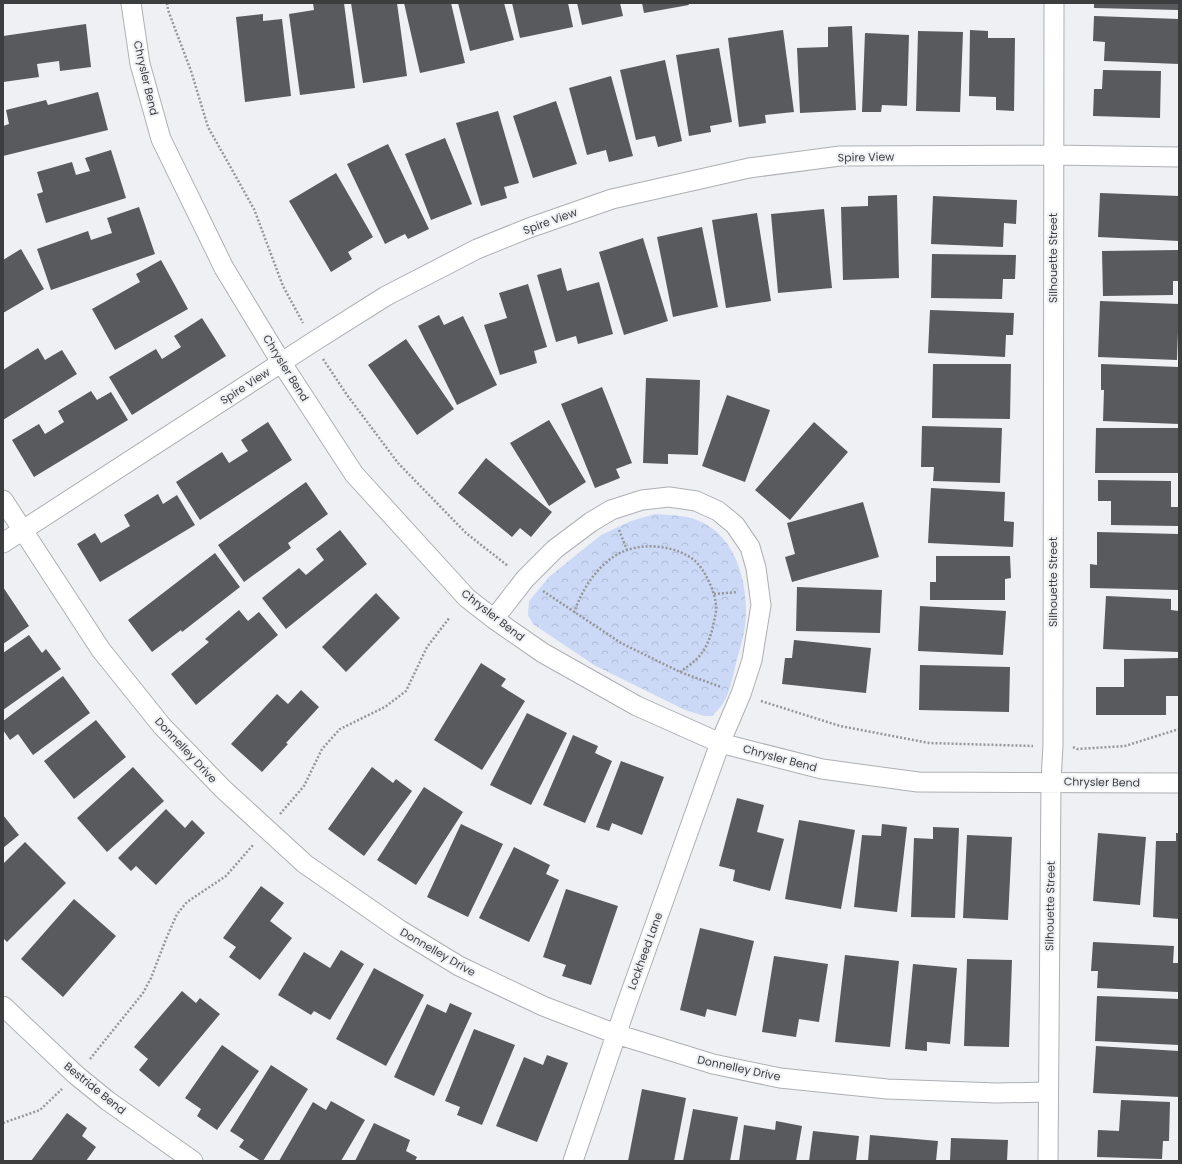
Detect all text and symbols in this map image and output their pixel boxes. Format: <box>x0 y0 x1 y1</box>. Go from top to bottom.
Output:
street label: Chrysler Bend <box>130 39 162 117</box>
street label: Spire View <box>838 149 894 165</box>
street label: Spire View <box>521 204 579 238</box>
street label: Silhouette Street <box>1045 213 1061 303</box>
street label: Chrysler Bend <box>259 331 313 405</box>
street label: Spire View <box>217 364 273 408</box>
street label: Silhouette Street <box>1045 537 1061 627</box>
street label: Chrysler Bend <box>458 585 528 645</box>
street label: Donnelley Drive <box>151 714 221 787</box>
street label: Chrysler Bend <box>741 740 819 776</box>
street label: Chrysler Bend <box>1064 773 1140 791</box>
street label: Silhouette Street <box>1041 861 1059 951</box>
street label: Lockheed Lane <box>624 910 666 992</box>
street label: Donnelley Drive <box>397 924 479 980</box>
street label: Donnelley Drive <box>696 1051 782 1085</box>
street label: Bestride Bend <box>61 1058 129 1118</box>

